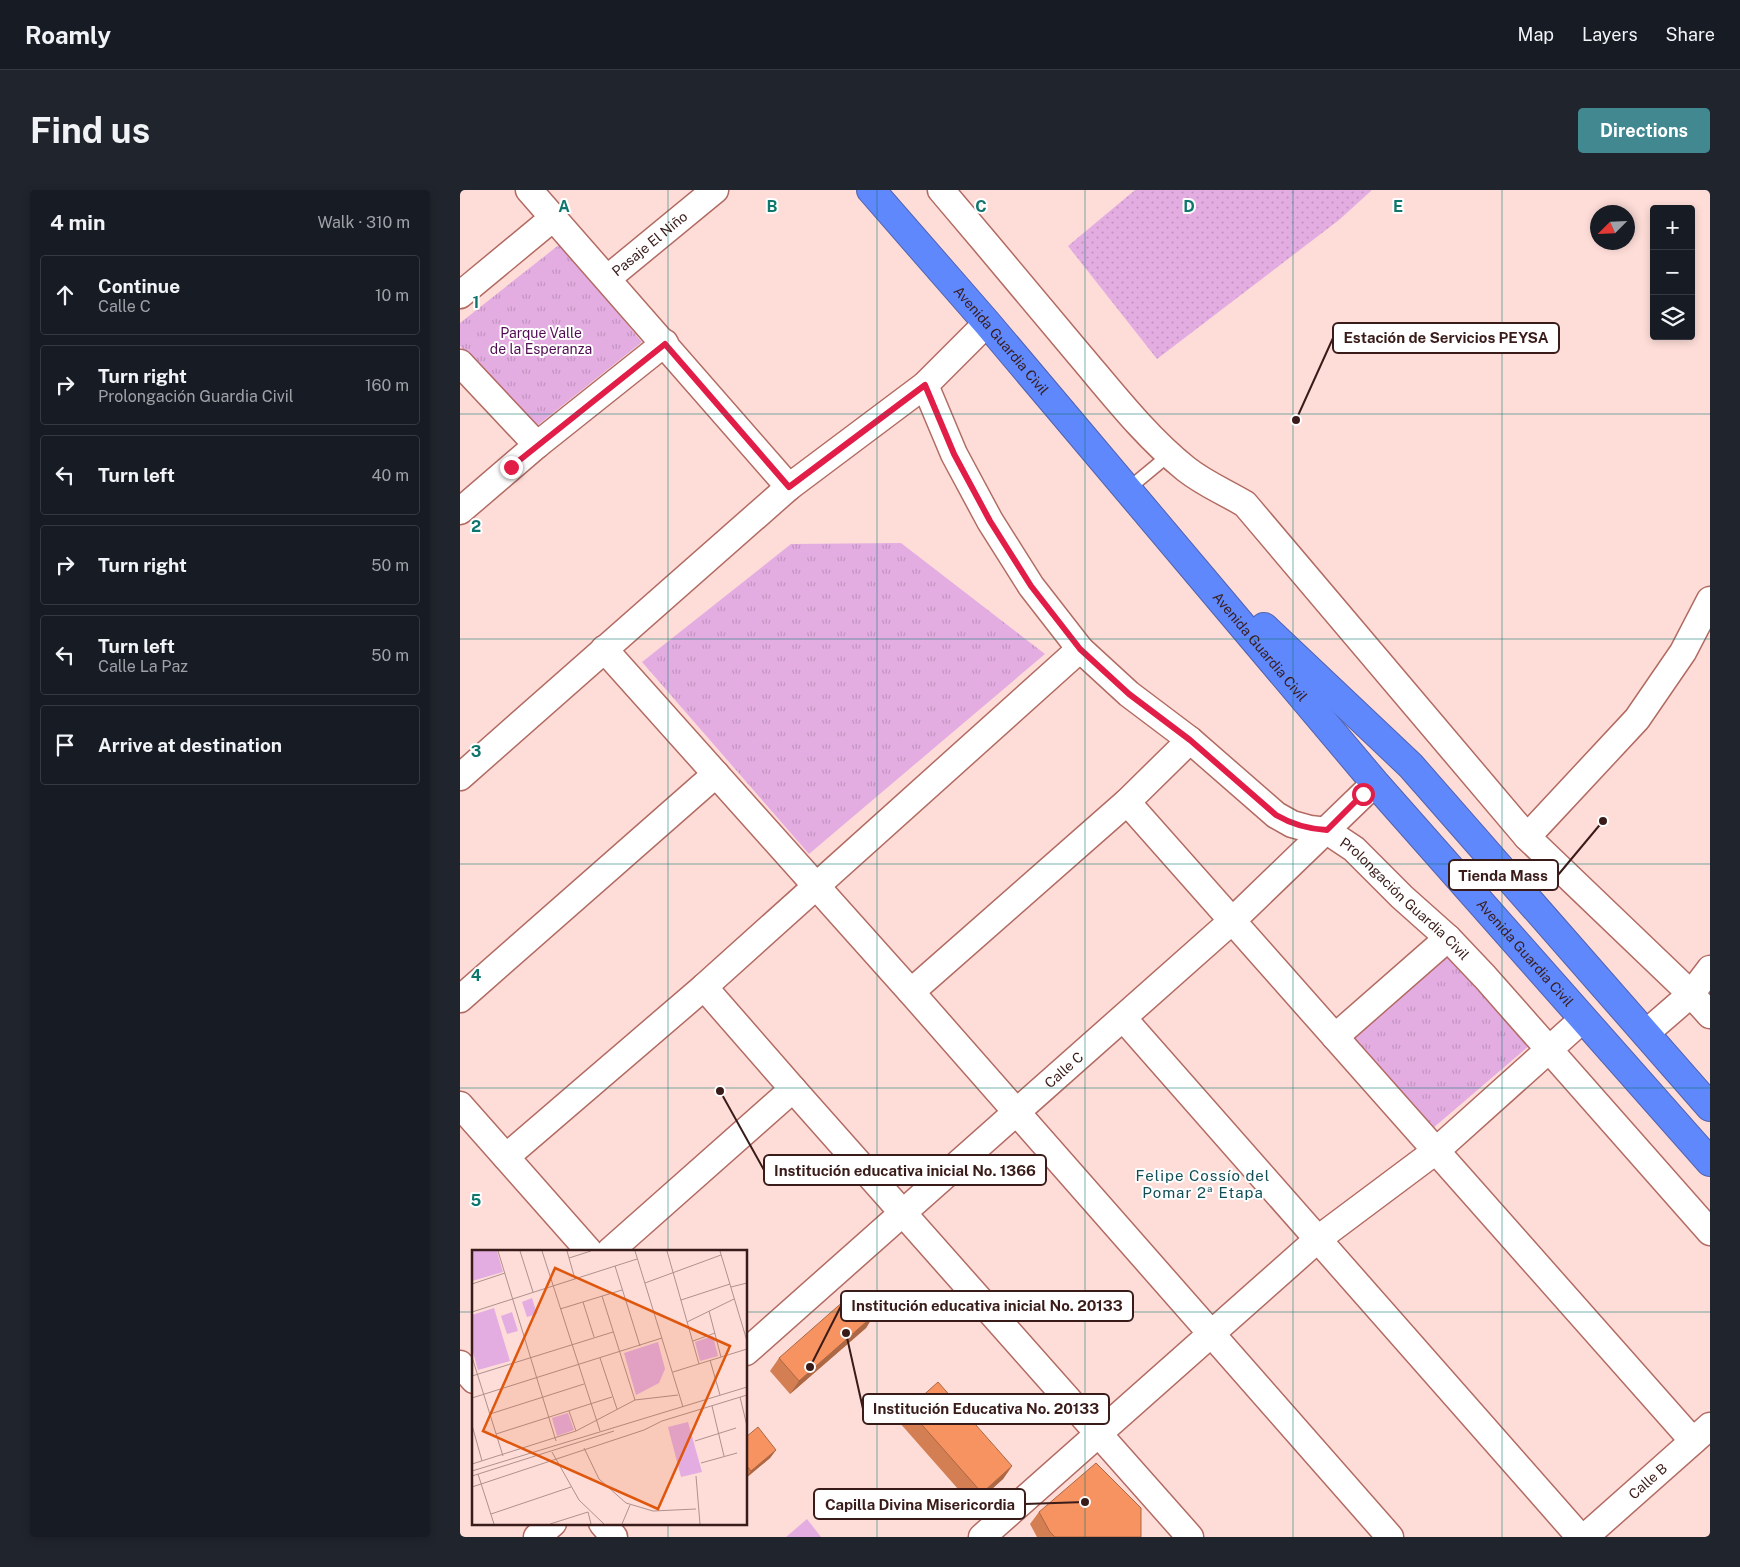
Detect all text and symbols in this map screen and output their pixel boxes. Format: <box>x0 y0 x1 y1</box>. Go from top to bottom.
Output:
text: Roamly <box>25 21 111 49</box>
text: Map <box>1518 24 1554 45</box>
text: Layers <box>1582 24 1638 45</box>
text: Share <box>1666 24 1715 45</box>
button: Directions <box>1578 108 1710 153</box>
text: Find us <box>30 110 150 151</box>
text: A <box>558 197 570 216</box>
text: B <box>767 197 778 216</box>
text: C <box>975 197 987 216</box>
text: D <box>1183 197 1195 216</box>
text: E <box>1393 197 1403 216</box>
north arrow <box>1590 205 1635 250</box>
map controls <box>1650 205 1695 340</box>
button: + <box>1650 205 1695 250</box>
street label: Pasaje El Niño <box>609 208 691 279</box>
text: 4 min <box>50 210 105 235</box>
text: Walk · 310 m <box>317 213 410 232</box>
button: − <box>1650 250 1695 295</box>
text: Continue <box>98 275 180 297</box>
icon: ahead <box>51 281 79 309</box>
street label: Avenida Guardia Civil <box>951 283 1052 398</box>
text: 10 m <box>375 286 409 305</box>
text: 1 <box>473 293 479 312</box>
button: layers <box>1650 295 1695 340</box>
text: Calle C <box>98 297 151 316</box>
callout: Estación de Servicios PEYSA <box>1333 323 1559 353</box>
park label: Parque Valle de la Esperanza <box>490 325 592 357</box>
text: Estación de Servicios PEYSA <box>1343 329 1549 346</box>
text: Turn right <box>98 365 187 387</box>
icon: right <box>51 371 79 399</box>
text: 160 m <box>365 376 409 395</box>
text: Prolongación Guardia Civil <box>98 387 294 406</box>
route end <box>500 456 523 479</box>
icon: left <box>51 461 79 489</box>
text: Turn left <box>98 464 175 486</box>
text: 40 m <box>371 466 409 485</box>
text: 2 <box>471 517 481 536</box>
icon: right <box>51 551 79 579</box>
text: Turn right <box>98 554 187 576</box>
text: 50 m <box>371 556 409 575</box>
street label: Avenida Guardia Civil <box>1210 589 1311 705</box>
text: Turn left <box>98 635 175 657</box>
icon: left <box>51 641 79 669</box>
text: 50 m <box>371 646 409 665</box>
text: Calle La Paz <box>98 657 188 676</box>
icon: arrive <box>51 731 79 759</box>
text: Arrive at destination <box>98 734 282 756</box>
text: 3 <box>471 742 481 761</box>
route start <box>1352 783 1375 806</box>
street label: Prolongación Guardia Civil <box>1337 834 1472 963</box>
callout: Tienda Mass <box>1449 860 1558 890</box>
text: Tienda Mass <box>1458 867 1548 884</box>
street label: Avenida Guardia Civil <box>1474 896 1577 1010</box>
text: 4 <box>471 966 482 985</box>
street label: Calle C <box>1041 1049 1086 1091</box>
callout: Institución educativa inicial No. 1366 <box>764 1155 1046 1185</box>
text: Institución educativa inicial No. 1366 <box>774 1162 1036 1179</box>
district label: Felipe Cossío del Pomar 2ª Etapa <box>1136 1167 1270 1201</box>
text: 5 <box>471 1191 482 1210</box>
inset map <box>472 1250 748 1524</box>
callout: Institución educativa inicial No. 20133 <box>841 1291 1133 1321</box>
text: Institución educativa inicial No. 20133 <box>851 1297 1123 1314</box>
callout: Institución Educativa No. 20133 <box>863 1394 1109 1424</box>
text: Institución Educativa No. 20133 <box>873 1400 1099 1417</box>
street label: Calle B <box>1625 1460 1670 1502</box>
callout: Capilla Divina Misericordia <box>814 1489 1025 1519</box>
text: Capilla Divina Misericordia <box>825 1496 1015 1513</box>

